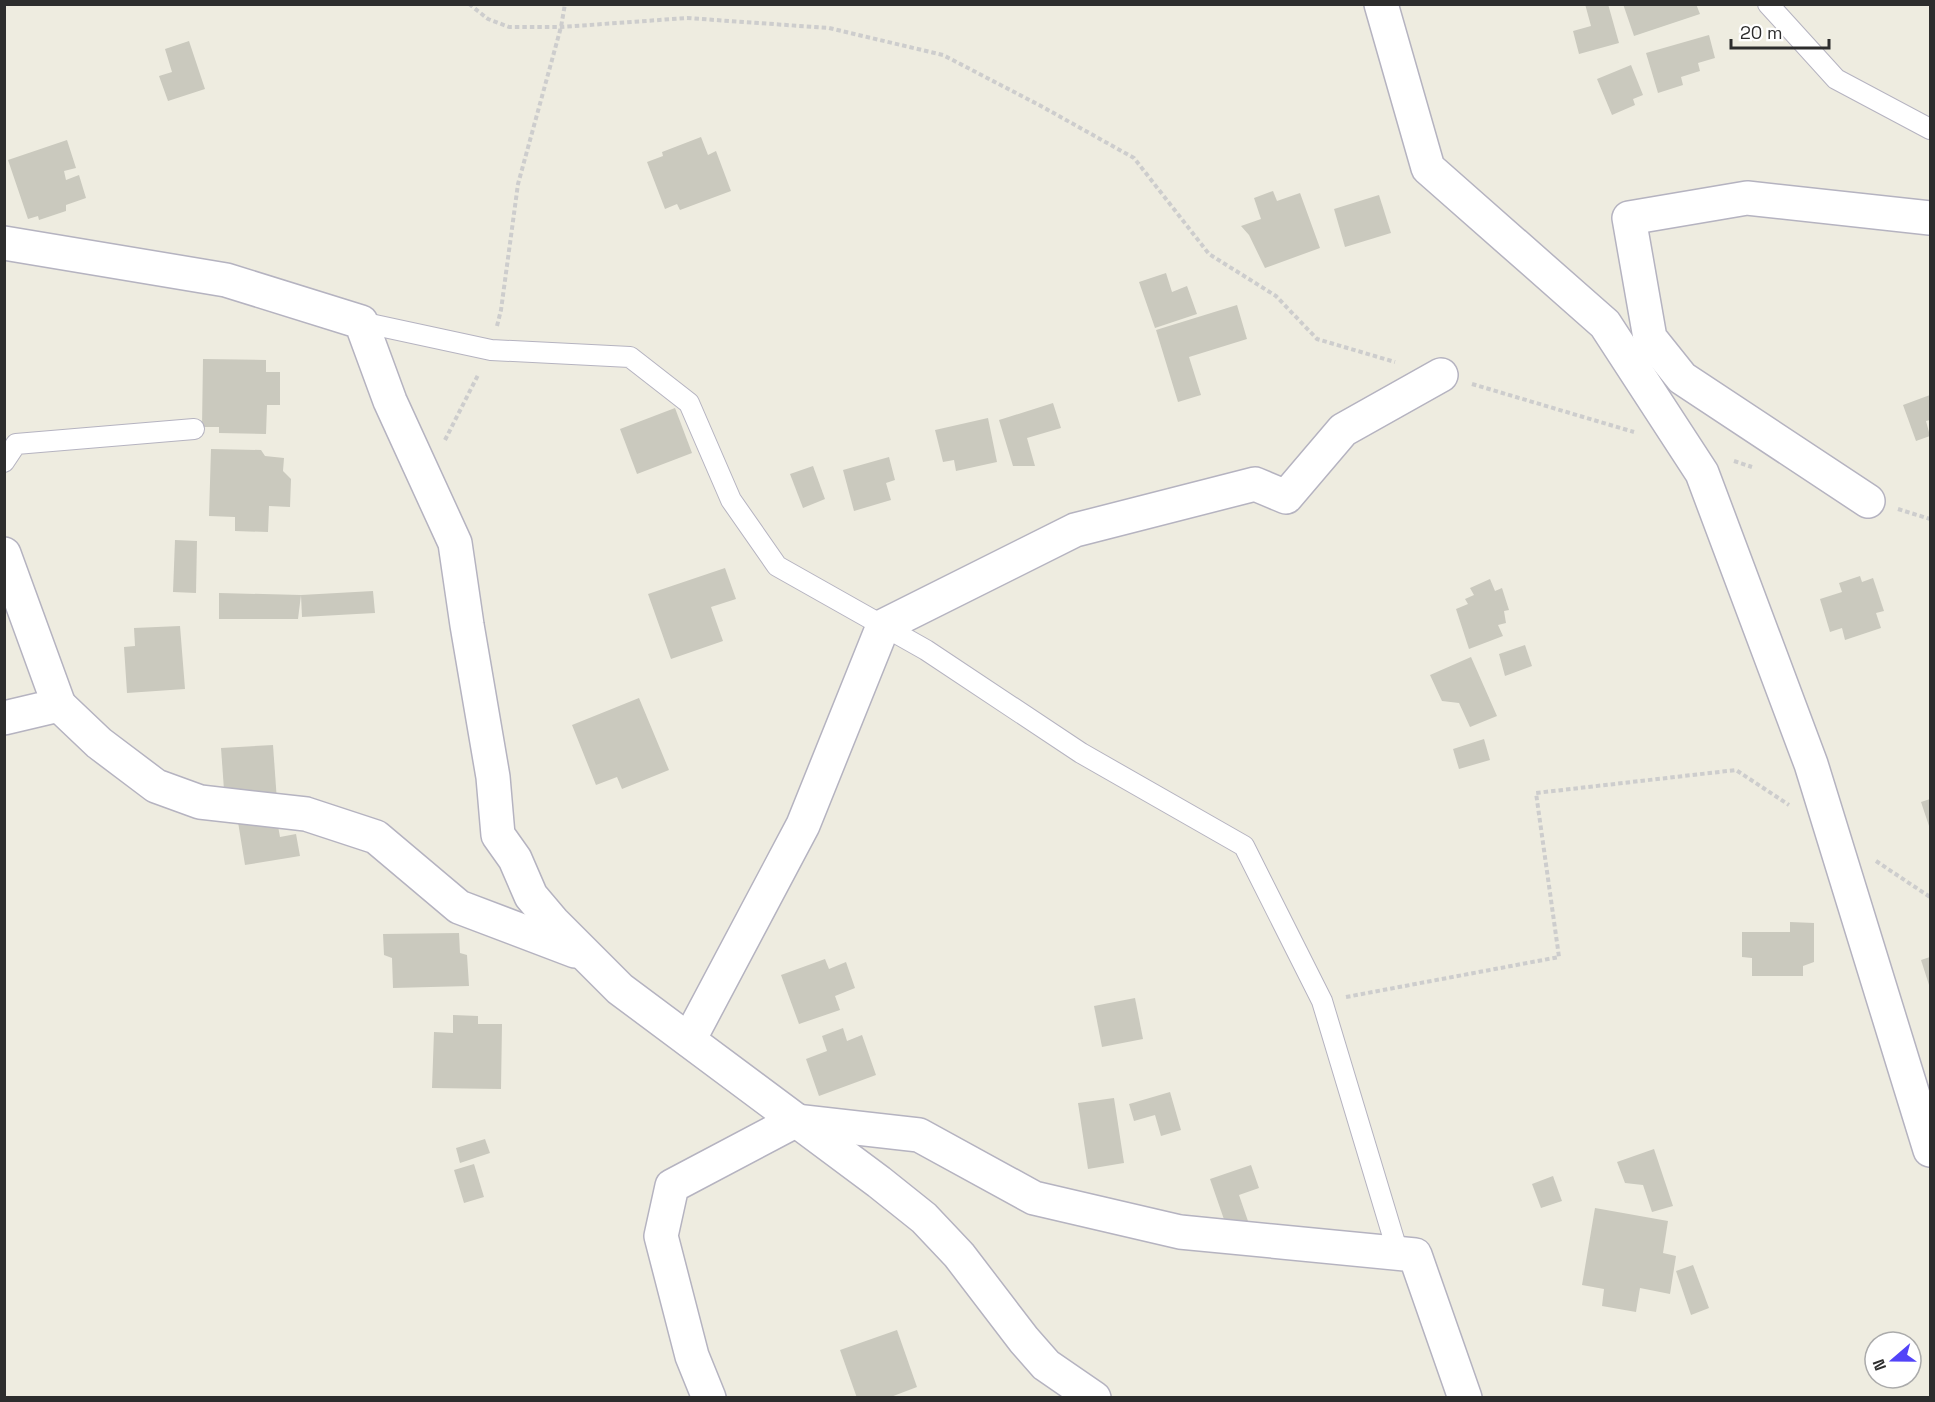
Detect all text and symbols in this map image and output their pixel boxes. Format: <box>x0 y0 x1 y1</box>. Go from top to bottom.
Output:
scale bar <box>1731 12 1828 50</box>
text: 20 m <box>1740 21 1783 44</box>
north arrow <box>1863 1330 1923 1390</box>
text: N <box>1868 1356 1891 1374</box>

